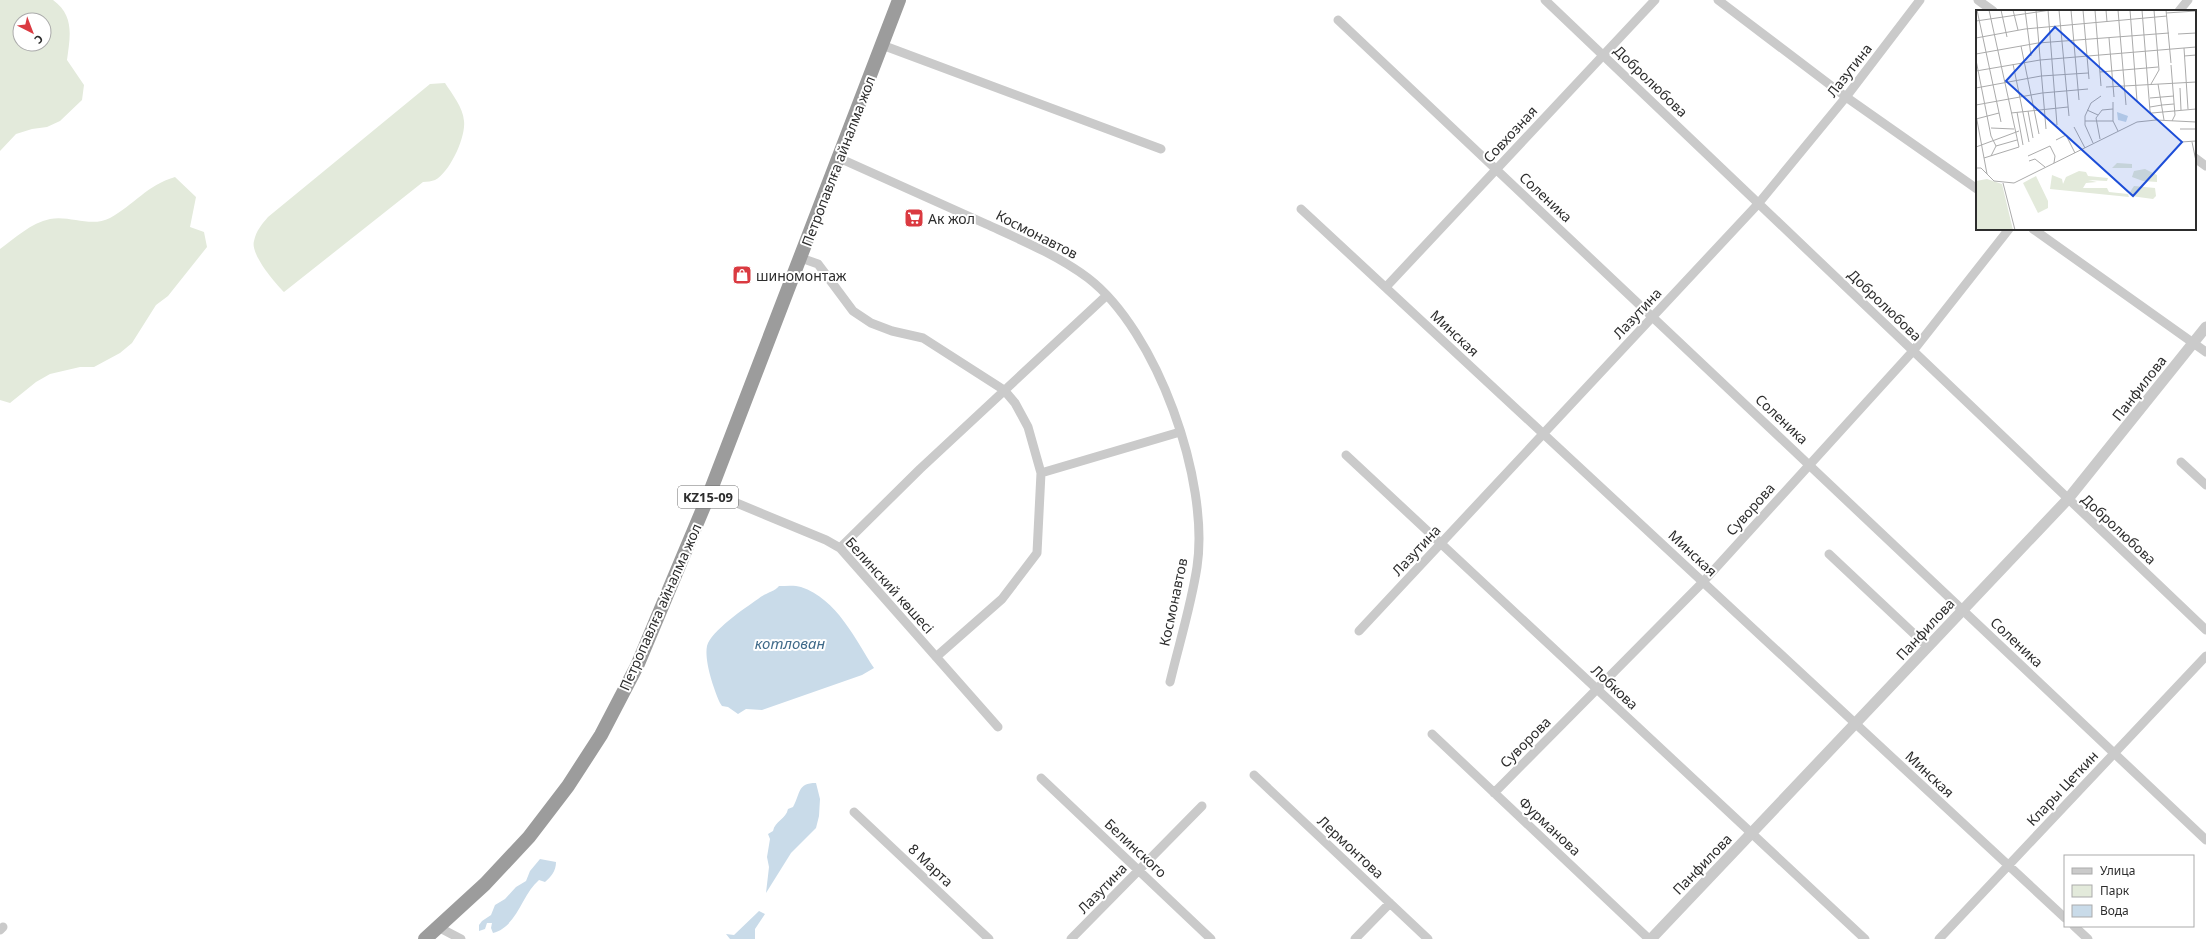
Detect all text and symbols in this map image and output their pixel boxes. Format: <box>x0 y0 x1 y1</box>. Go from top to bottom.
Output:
inset map <box>1976 10 2196 230</box>
north arrow <box>12 12 52 52</box>
text: С <box>31 32 47 48</box>
street label: Лазутина <box>1822 39 1876 101</box>
street label: Добролюбова <box>1610 41 1692 121</box>
street label: Петропавлға айналма жол <box>797 73 879 249</box>
street label: Совхозная <box>1479 101 1541 167</box>
street label: Соленика <box>1516 168 1576 226</box>
street label: Космонавтов <box>993 205 1081 263</box>
supermarket icon: Ак жол <box>903 207 925 229</box>
place label: Ак жол <box>928 209 975 228</box>
shop icon: шиномонтаж <box>731 264 753 286</box>
street label: Добролюбова <box>1844 265 1926 345</box>
place label: шиномонтаж <box>756 266 847 285</box>
street label: Лазутина <box>1609 283 1665 343</box>
street label: Минская <box>1427 306 1483 360</box>
street label: Панфилова <box>2108 351 2170 425</box>
street label: Соленика <box>1752 390 1812 448</box>
street label: Суворова <box>1721 479 1779 539</box>
road number: KZ15-09 <box>678 486 738 508</box>
street label: Добролюбова <box>2078 489 2160 569</box>
street label: Петропавлға айналма жол <box>615 520 705 694</box>
street label: Лазутина <box>1388 520 1444 580</box>
street label: Минская <box>1665 526 1721 580</box>
street label: Белинский көшесі <box>842 533 938 637</box>
street label: Космонавтов <box>1154 556 1192 648</box>
street label: Панфилова <box>1891 594 1959 664</box>
street label: Соленика <box>1987 613 2047 671</box>
water label: котлован <box>755 633 826 653</box>
street label: Лобкова <box>1587 660 1643 714</box>
street label: Суворова <box>1495 712 1555 772</box>
street label: Клары Цеткин <box>2022 746 2102 830</box>
street label: Минская <box>1902 747 1958 801</box>
street label: Фурманова <box>1515 792 1585 860</box>
street label: Лермонтова <box>1314 811 1388 883</box>
street label: Белинского <box>1101 814 1171 882</box>
street label: Панфилова <box>1668 829 1736 899</box>
street label: 8 Марта <box>904 839 958 891</box>
legend <box>2064 855 2194 927</box>
street label: Лазутина <box>1073 859 1131 917</box>
text: Улица <box>2100 862 2135 879</box>
text: Парк <box>2100 882 2130 899</box>
text: Вода <box>2100 902 2129 919</box>

